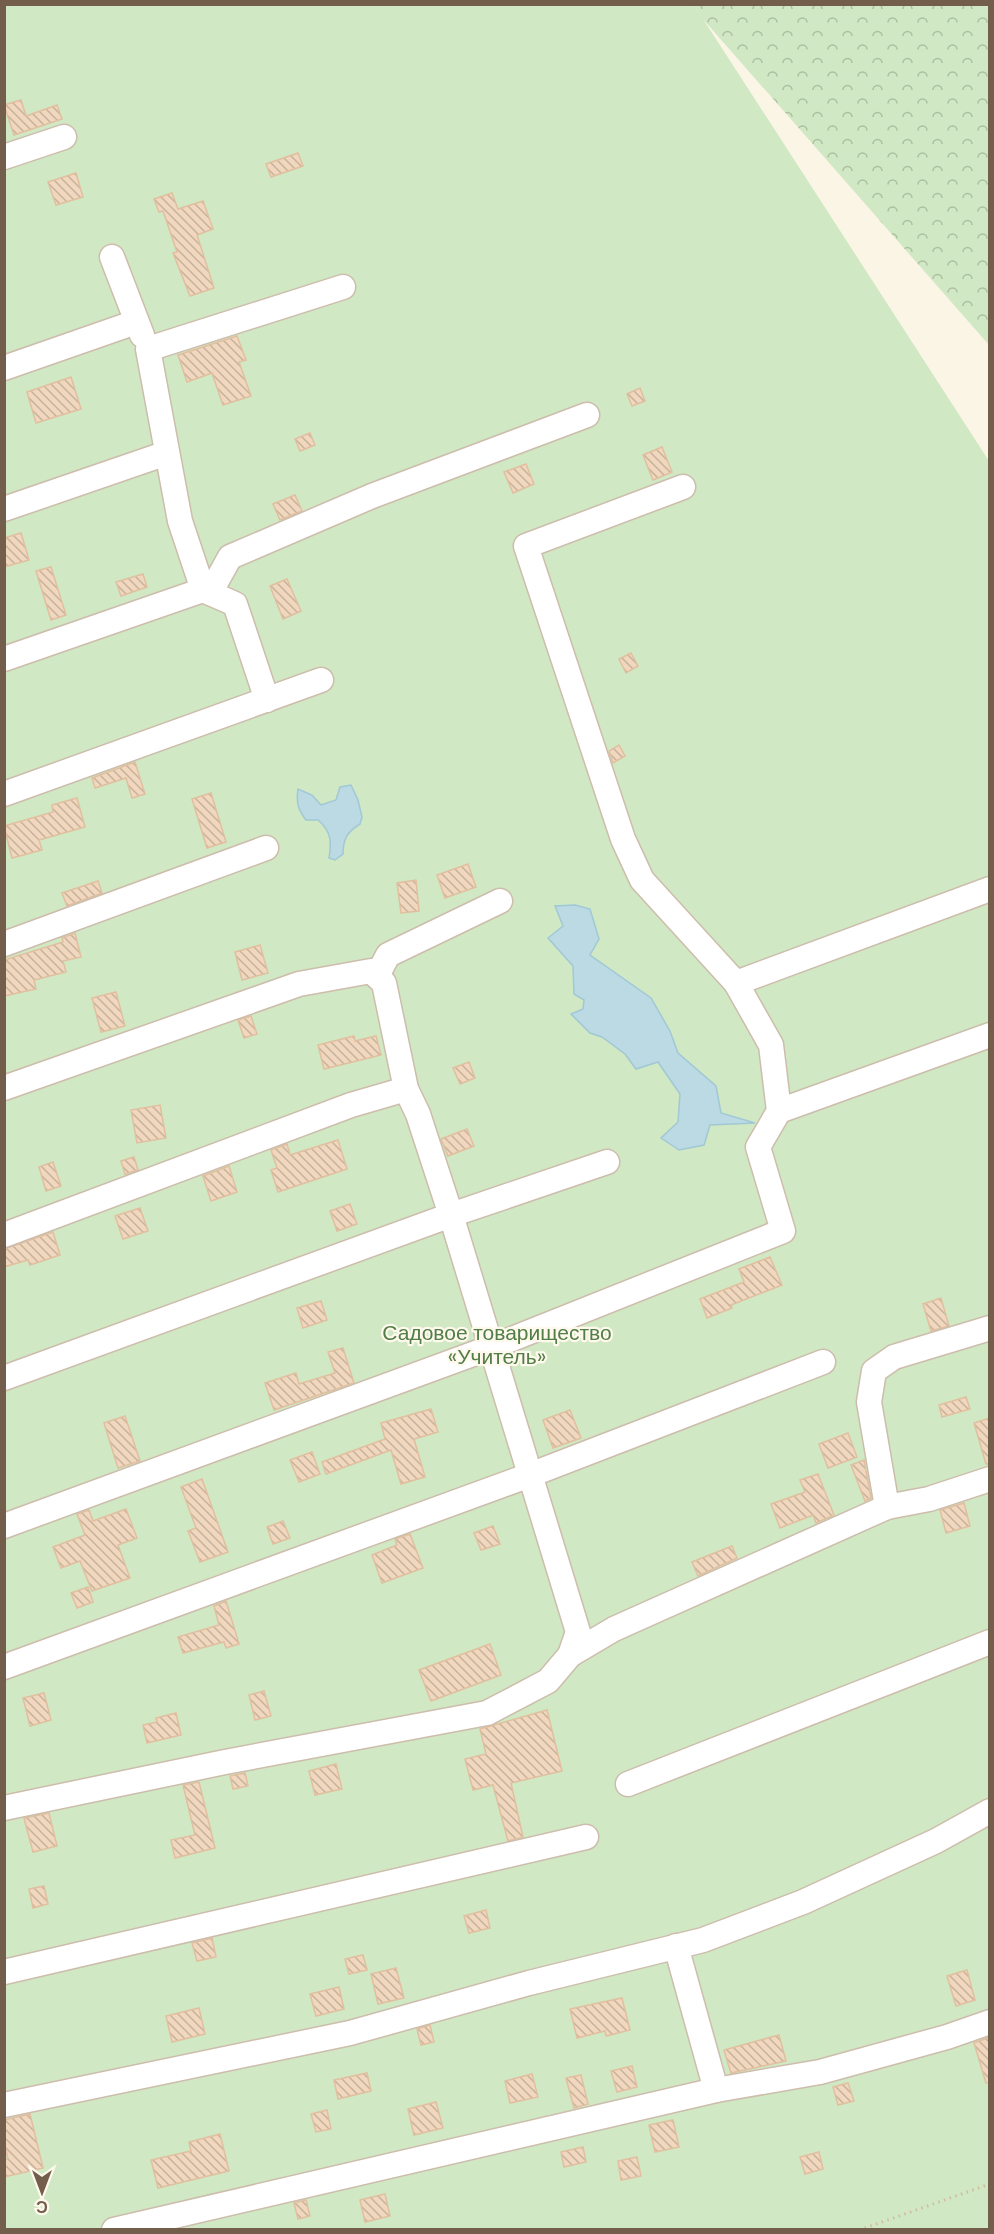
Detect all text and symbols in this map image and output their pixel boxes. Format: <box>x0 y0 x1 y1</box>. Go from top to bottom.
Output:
park label: Садовое товарищество «Учитель» <box>382 1319 612 1371</box>
north arrow <box>12 2162 72 2222</box>
text: С <box>36 2196 48 2217</box>

